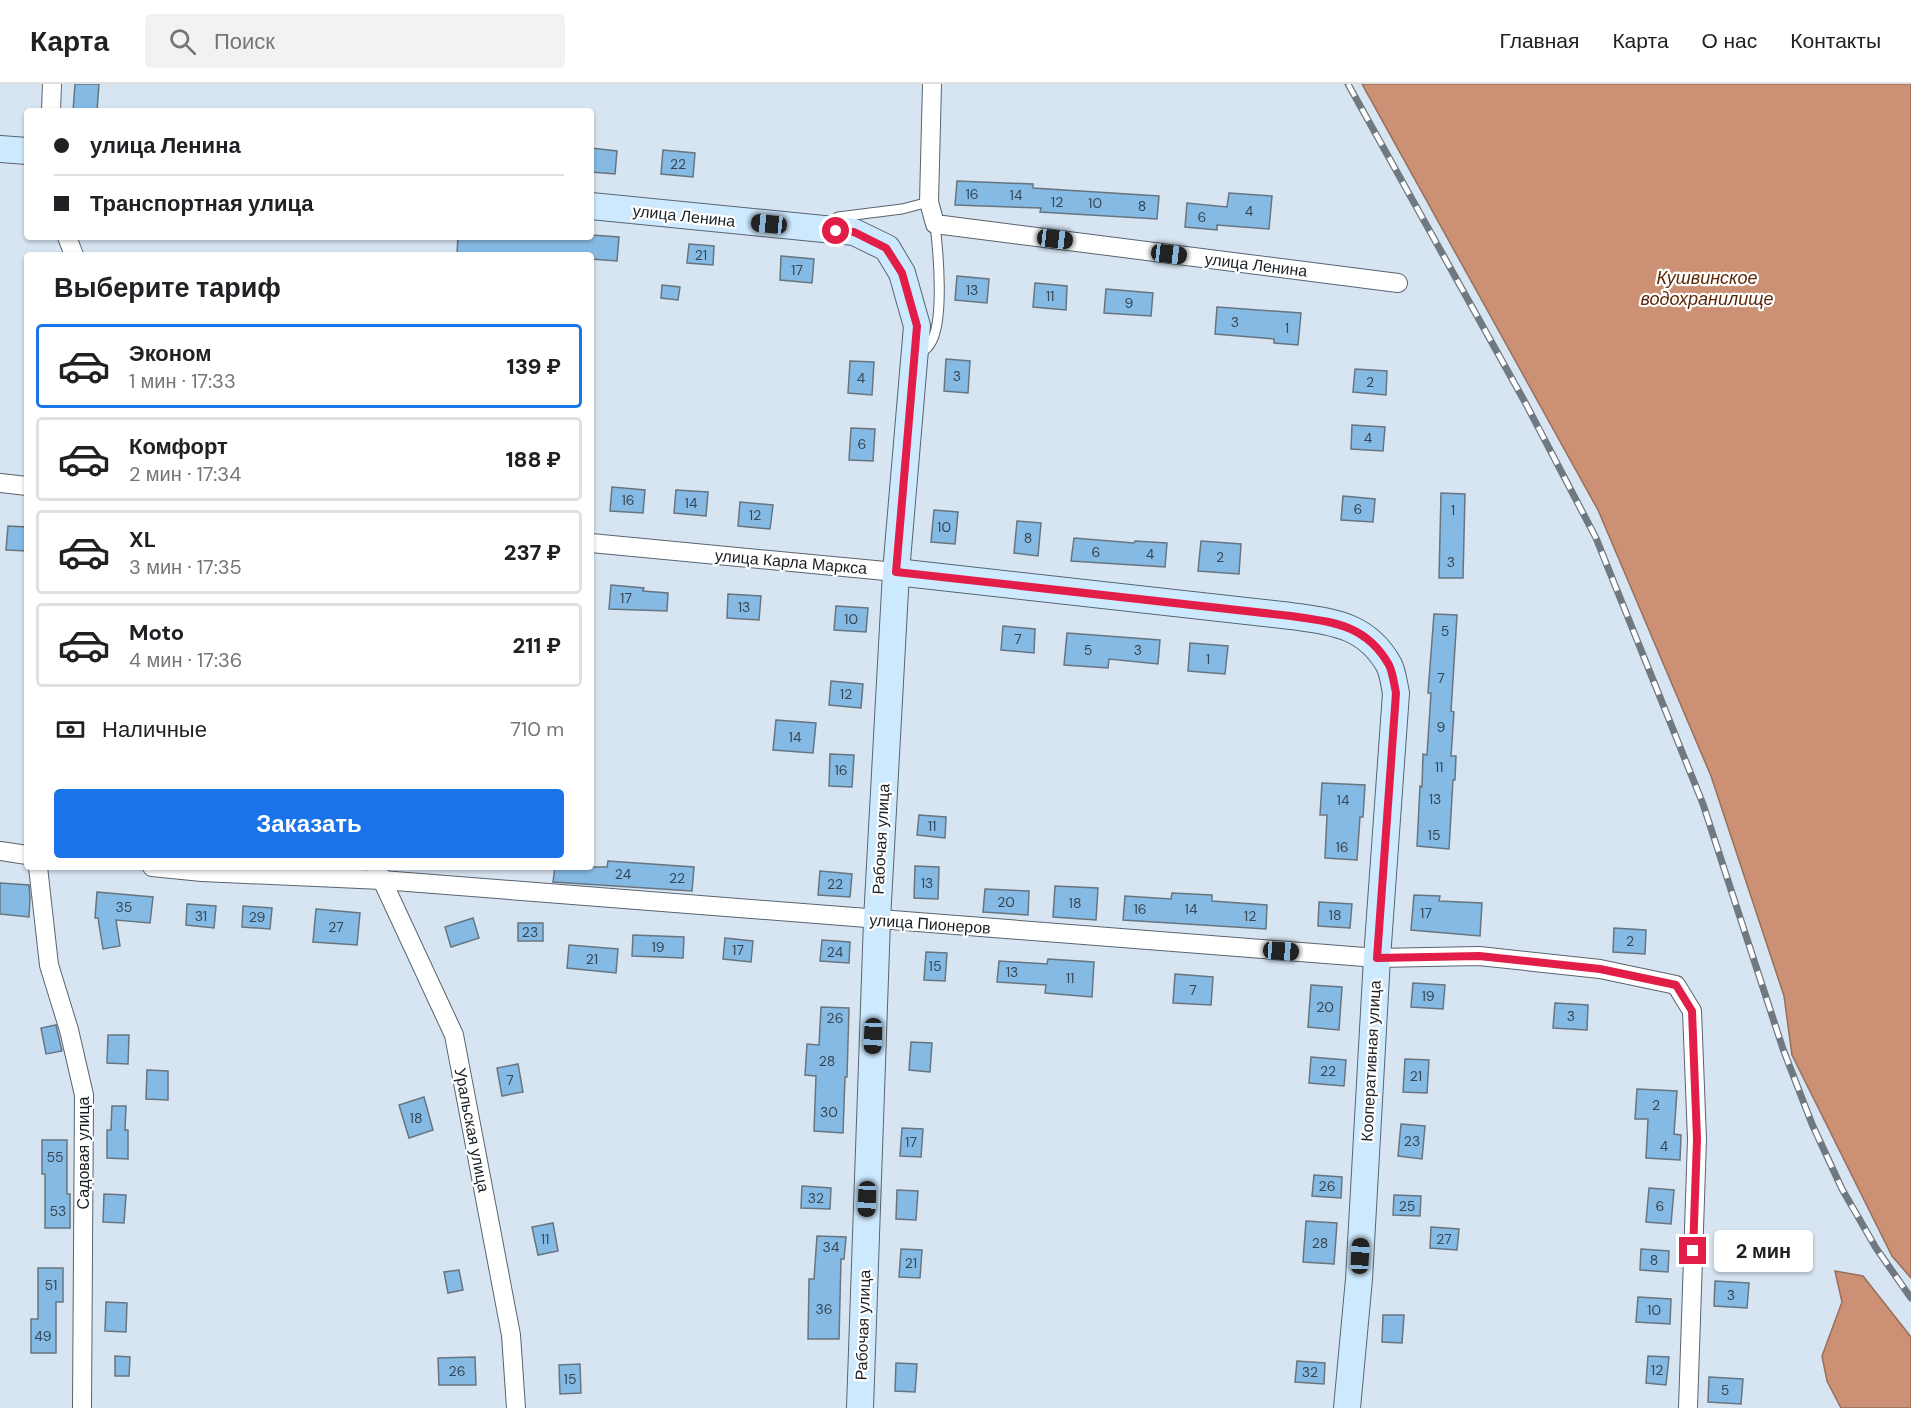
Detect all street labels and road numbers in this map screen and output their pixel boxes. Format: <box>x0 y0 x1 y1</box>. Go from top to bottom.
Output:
street label: улица Ленина <box>632 200 736 232</box>
street label: улица Ленина <box>1204 248 1309 282</box>
street label: улица Карла Маркса <box>714 545 868 579</box>
street label: Рабочая улица <box>868 783 894 895</box>
street label: улица Пионеров <box>869 909 991 939</box>
street label: Кооперативная улица <box>1356 980 1386 1142</box>
street label: Уральская улица <box>450 1066 494 1194</box>
street label: Садовая улица <box>73 1096 94 1210</box>
street label: Рабочая улица <box>851 1269 875 1381</box>

